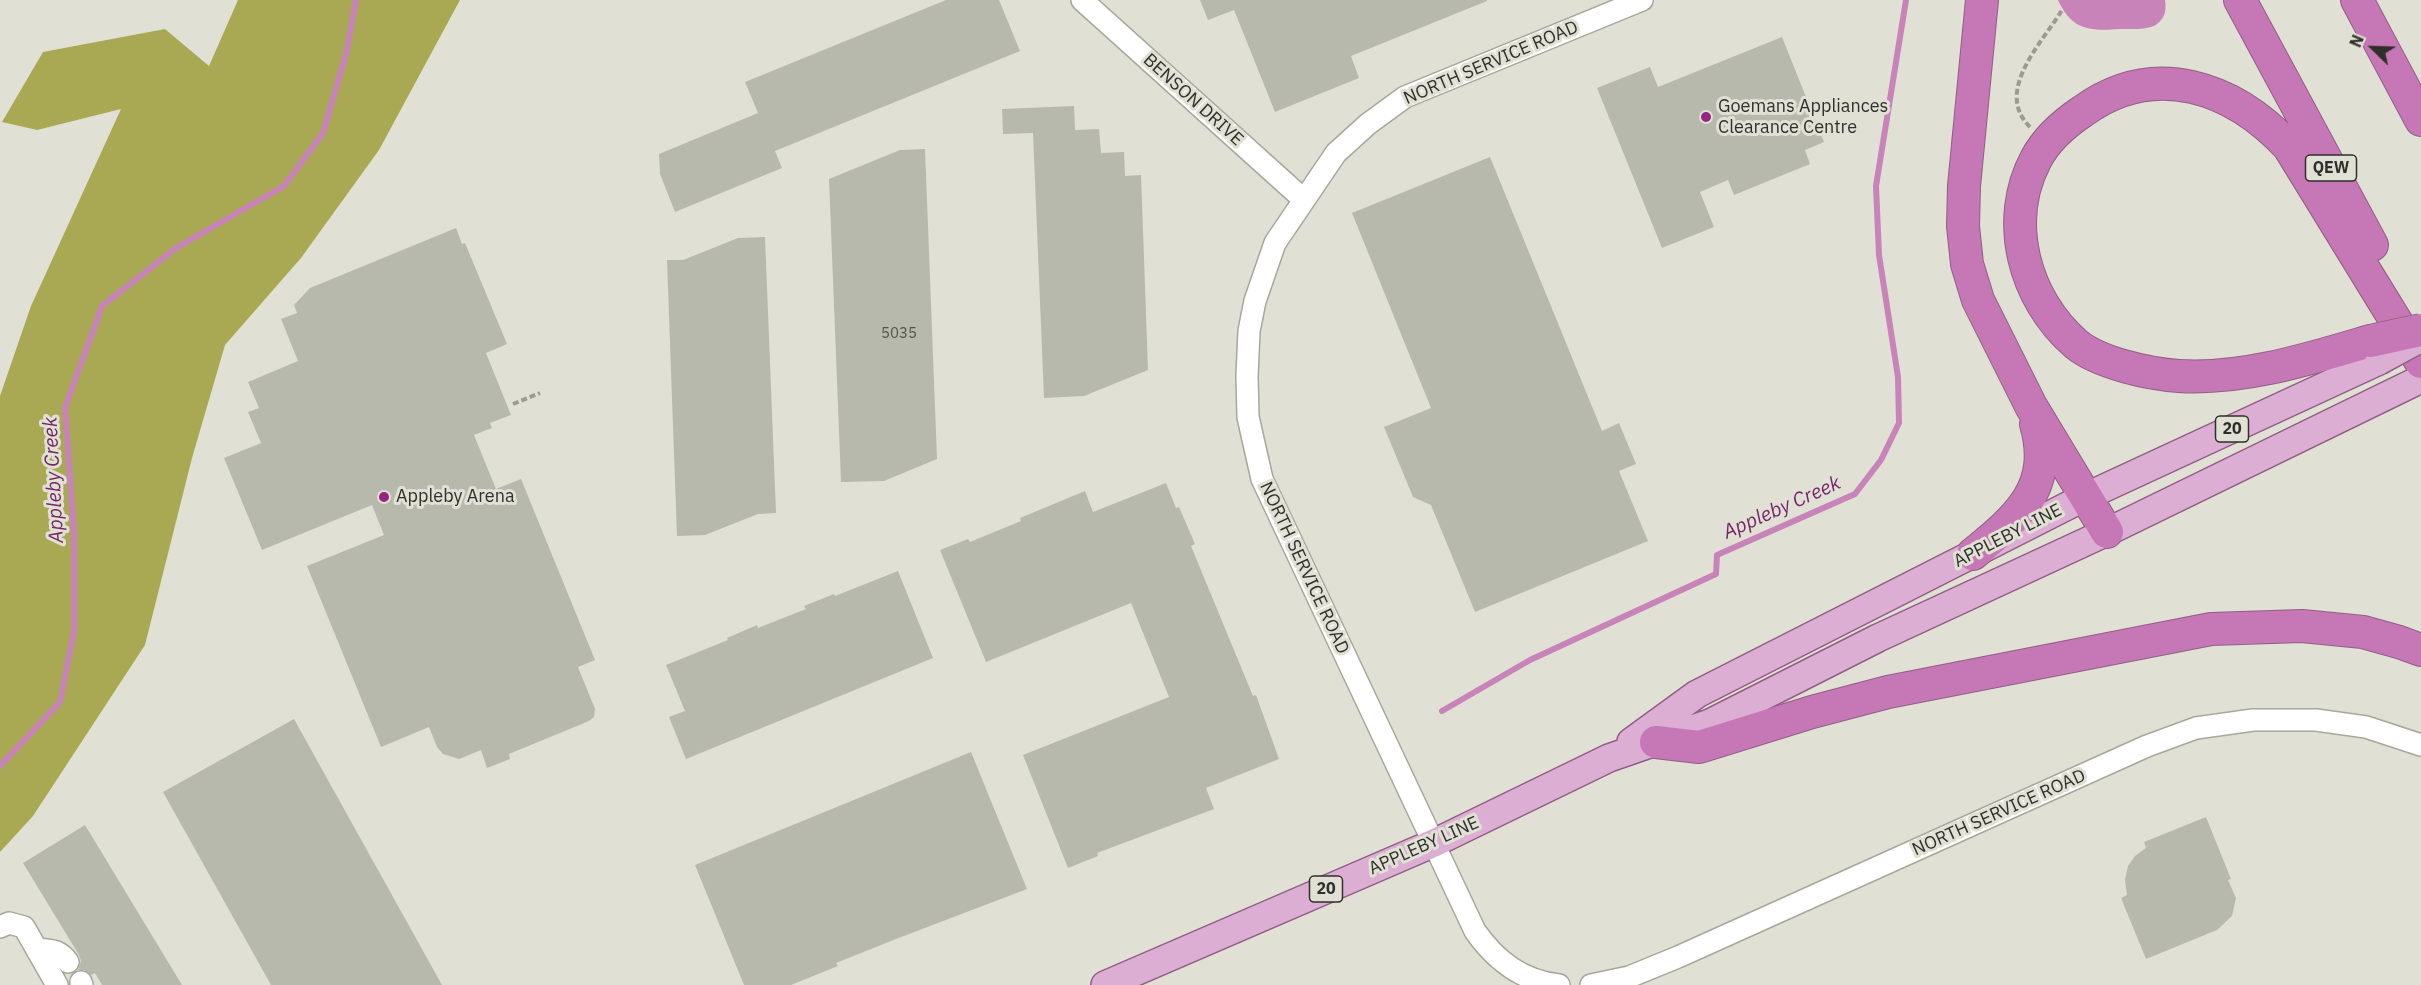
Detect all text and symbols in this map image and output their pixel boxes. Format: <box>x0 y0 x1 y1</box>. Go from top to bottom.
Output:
street label: NORTH SERVICE ROAD <box>1401 16 1581 110</box>
north arrow <box>2343 18 2403 78</box>
text: N <box>2345 32 2368 50</box>
street label: BENSON DRIVE <box>1138 49 1248 151</box>
place label: Goemans Appliances Clearance Centre <box>1718 96 1888 138</box>
marker: Goemans Appliances Clearance Centre <box>1699 110 1713 124</box>
road number: QEW <box>2306 155 2356 181</box>
house number: 5035 <box>881 325 917 343</box>
water label: Appleby Creek <box>39 416 69 544</box>
road number: 20 <box>2216 416 2248 442</box>
water label: Appleby Creek <box>1719 471 1845 545</box>
street label: NORTH SERVICE ROAD <box>1255 479 1353 657</box>
place label: Appleby Arena <box>396 486 515 508</box>
marker: Appleby Arena <box>377 490 391 504</box>
street label: APPLEBY LINE <box>1950 499 2066 573</box>
street label: NORTH SERVICE ROAD <box>1909 765 2089 861</box>
street label: APPLEBY LINE <box>1366 812 1482 880</box>
road number: 20 <box>1310 876 1342 902</box>

